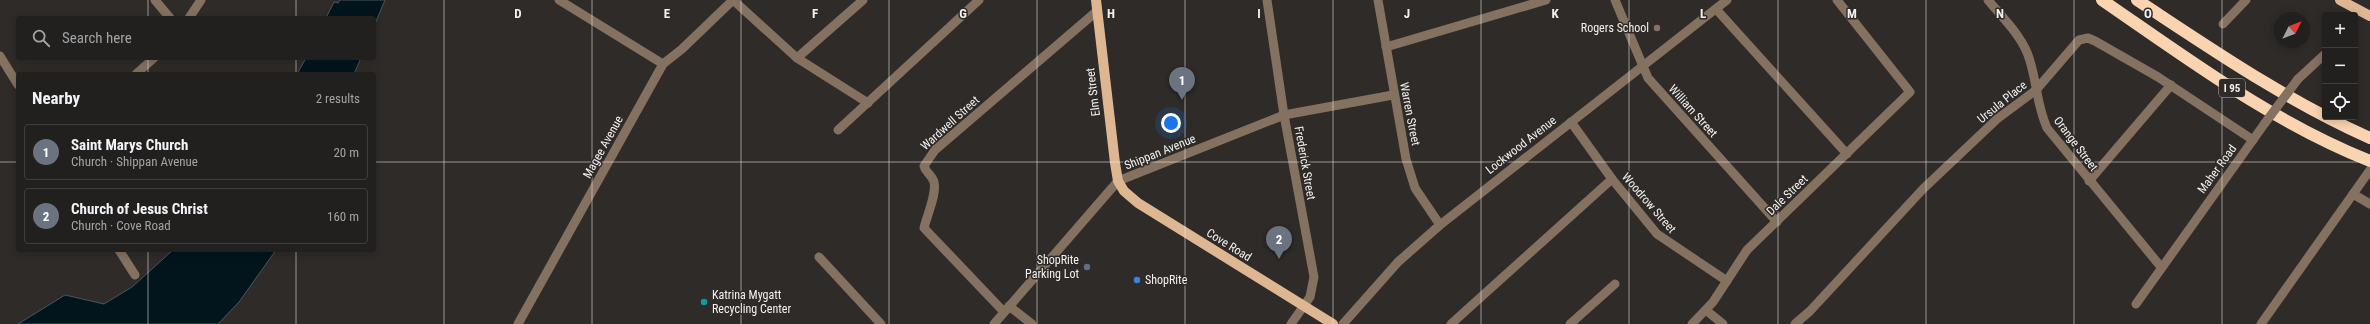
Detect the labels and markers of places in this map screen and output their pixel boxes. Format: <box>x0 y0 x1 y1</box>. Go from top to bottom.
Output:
place label: Rogers School <box>1581 21 1649 35</box>
marker: Rogers School <box>1652 23 1662 33</box>
pin: 1 <box>1169 67 1195 100</box>
pin: 2 <box>1266 226 1292 259</box>
place label: ShopRite Parking Lot <box>1025 253 1079 281</box>
marker: ShopRite Parking Lot <box>1082 262 1092 272</box>
place label: ShopRite <box>1145 273 1188 287</box>
marker: ShopRite <box>1132 275 1142 285</box>
place label: Katrina Mygatt Recycling Center <box>712 288 791 316</box>
marker: Katrina Mygatt Recycling Center <box>699 297 709 307</box>

